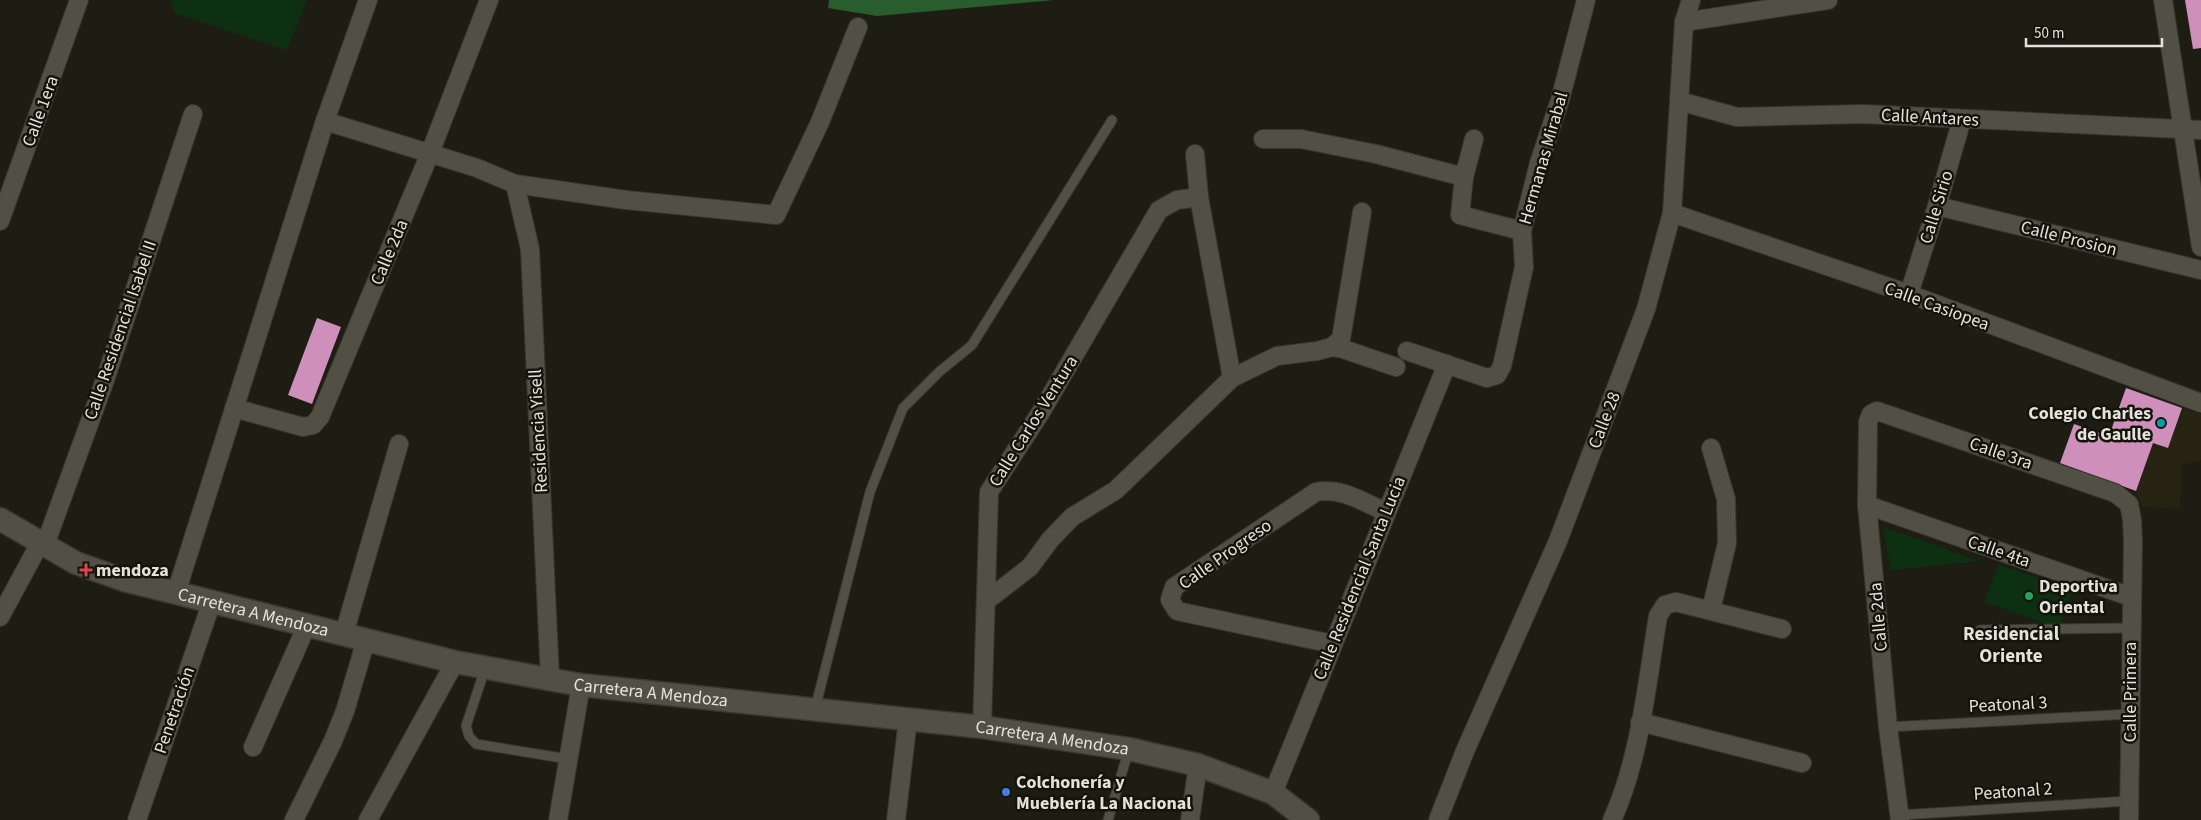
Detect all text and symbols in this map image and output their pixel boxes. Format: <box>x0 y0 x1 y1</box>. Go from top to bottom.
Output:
scale bar <box>2026 15 2162 47</box>
text: 50 m <box>2034 23 2064 44</box>
street label: Calle 1era <box>16 72 65 150</box>
street label: Hermanas Mirabal <box>1513 89 1574 227</box>
street label: Calle Antares <box>1880 102 1980 133</box>
street label: Calle Sirio <box>1913 167 1959 247</box>
street label: Calle Prosion <box>2018 214 2120 263</box>
street label: Calle 2da <box>364 216 414 289</box>
street label: Calle Residencial Isabel II <box>78 237 163 423</box>
street label: Calle Casiopea <box>1881 276 1993 337</box>
street label: Calle Carlos Ventura <box>983 351 1084 492</box>
street label: Residencia Yisell <box>523 369 554 493</box>
street label: Calle 28 <box>1582 388 1627 452</box>
place label: Colegio Charles de Gaulle <box>2028 401 2151 447</box>
marker: Colegio Charles de Gaulle <box>2155 417 2167 429</box>
street label: Calle 3ra <box>1966 431 2036 476</box>
street label: Calle Residencial Santa Lucia <box>1307 473 1412 684</box>
street label: Calle Progreso <box>1174 513 1277 596</box>
street label: Calle 4ta <box>1964 529 2034 574</box>
place label: mendoza <box>96 558 169 583</box>
marker: mendoza <box>80 564 92 576</box>
place label: Deportiva Oriental <box>2039 574 2118 620</box>
street label: Calle 2da <box>1863 581 1894 652</box>
street label: Carretera A Mendoza <box>175 582 331 643</box>
marker: Deportiva Oriental <box>2023 590 2035 602</box>
district label: Residencial Oriente <box>1963 621 2060 670</box>
street label: Calle Primera <box>2118 642 2143 742</box>
street label: Penetración <box>148 663 201 757</box>
street label: Carretera A Mendoza <box>571 672 729 713</box>
street label: Peatonal 3 <box>1968 690 2048 719</box>
street label: Carretera A Mendoza <box>974 714 1131 762</box>
place label: Colchonería y Mueblería La Nacional <box>1016 770 1191 816</box>
street label: Peatonal 2 <box>1973 776 2053 807</box>
marker: Colchonería y Mueblería La Nacional <box>1000 786 1012 798</box>

